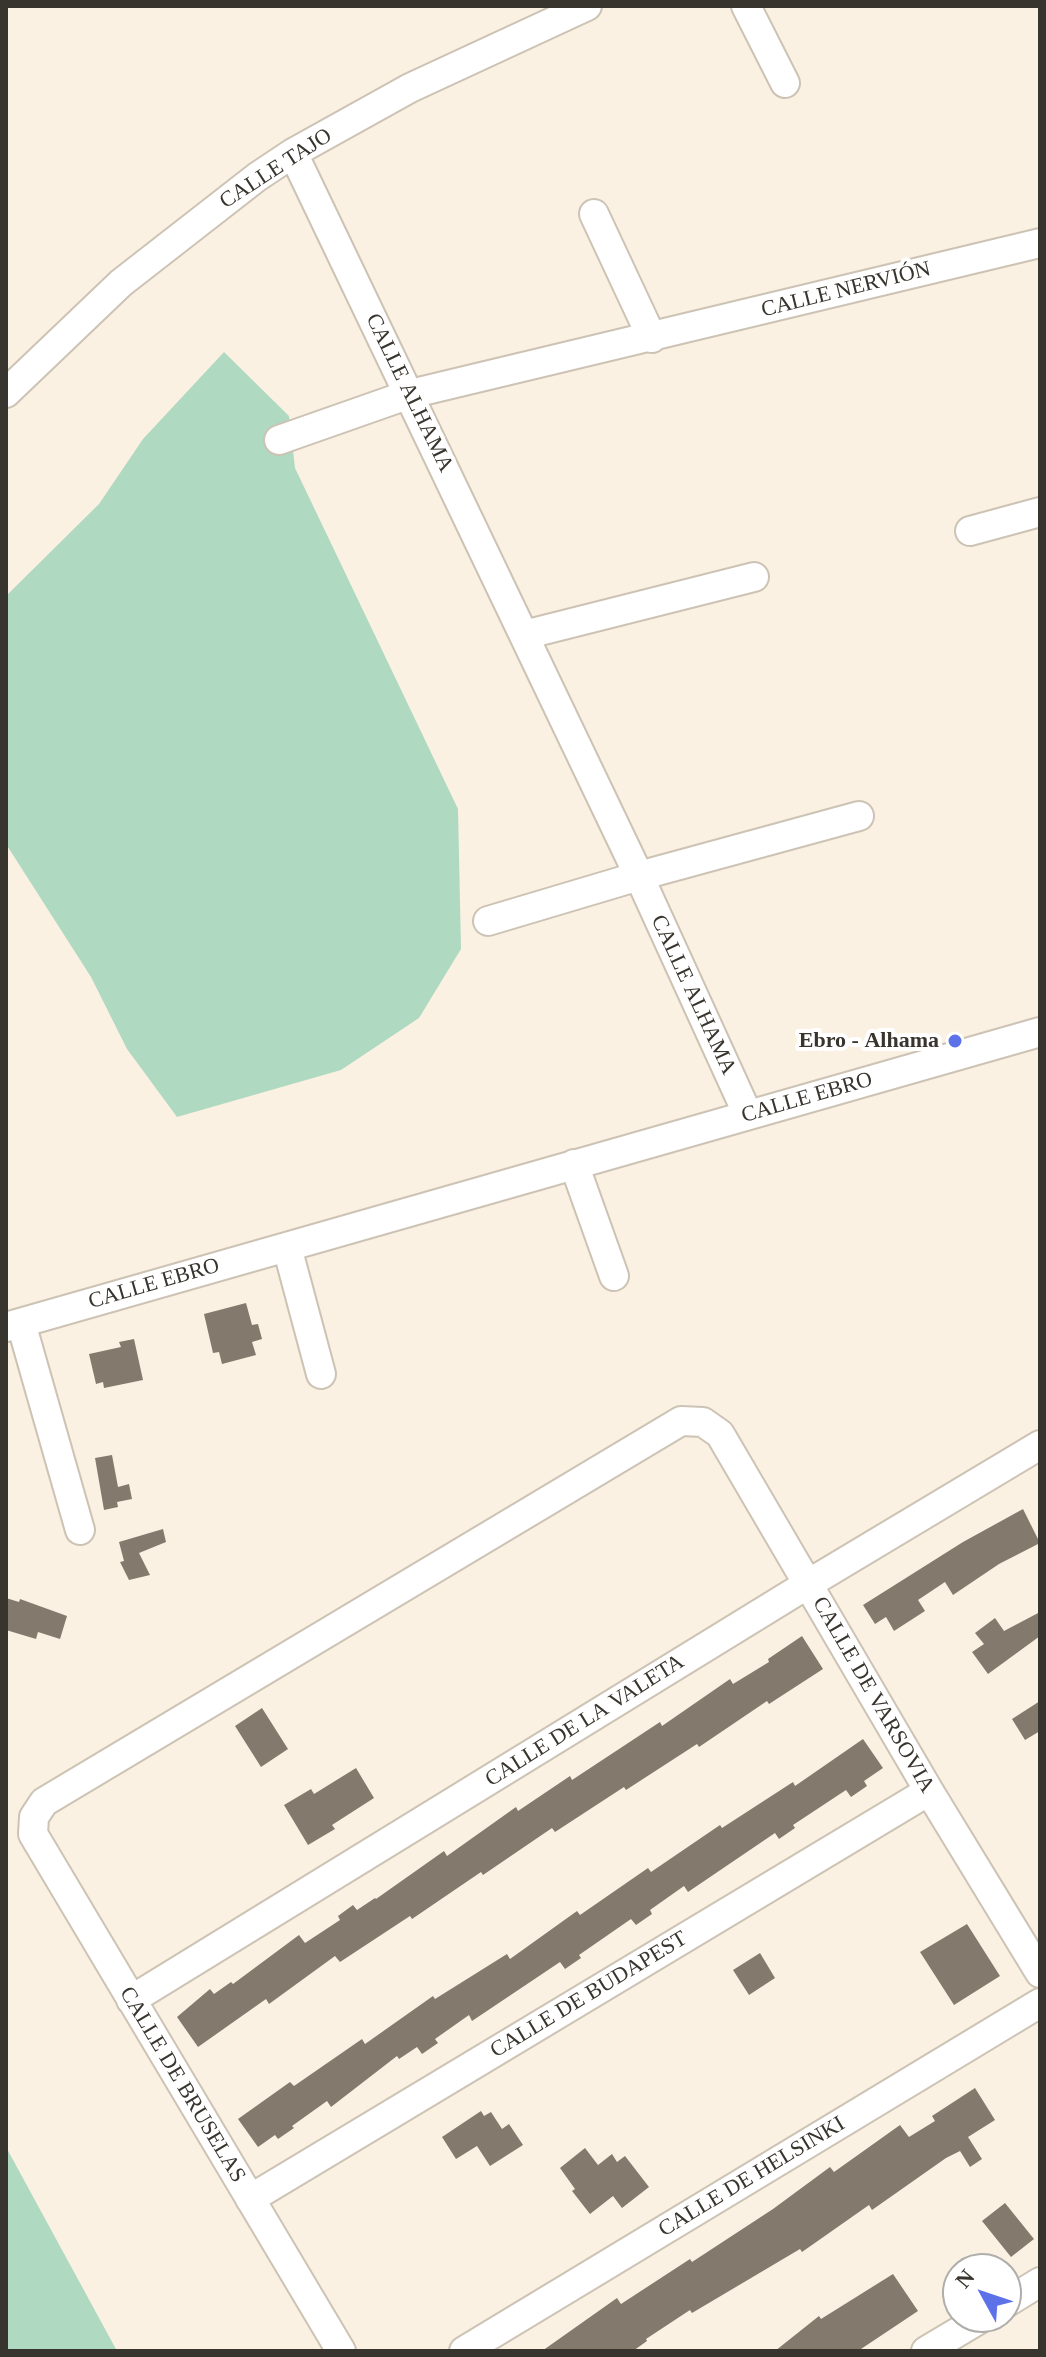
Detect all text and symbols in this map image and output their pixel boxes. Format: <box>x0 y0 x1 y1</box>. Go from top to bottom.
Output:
street label: CALLE TAJO <box>215 123 337 215</box>
street label: CALLE NERVIÓN <box>759 256 933 324</box>
street label: CALLE ALHAMA <box>359 310 459 476</box>
street label: CALLE ALHAMA <box>644 911 742 1079</box>
place label: Ebro - Alhama <box>799 1028 939 1054</box>
marker: Ebro - Alhama <box>946 1032 964 1050</box>
street label: CALLE EBRO <box>738 1067 876 1129</box>
street label: CALLE EBRO <box>85 1253 223 1315</box>
street label: CALLE DE VARSOVIA <box>806 1592 940 1798</box>
street label: CALLE DE LA VALETA <box>481 1649 689 1793</box>
street label: CALLE DE BUDAPEST <box>486 1926 692 2064</box>
street label: CALLE DE BRUSELAS <box>113 1982 251 2188</box>
street label: CALLE DE HELSINKI <box>654 2111 850 2243</box>
north arrow <box>942 2253 1022 2333</box>
text: N <box>950 2264 979 2293</box>

